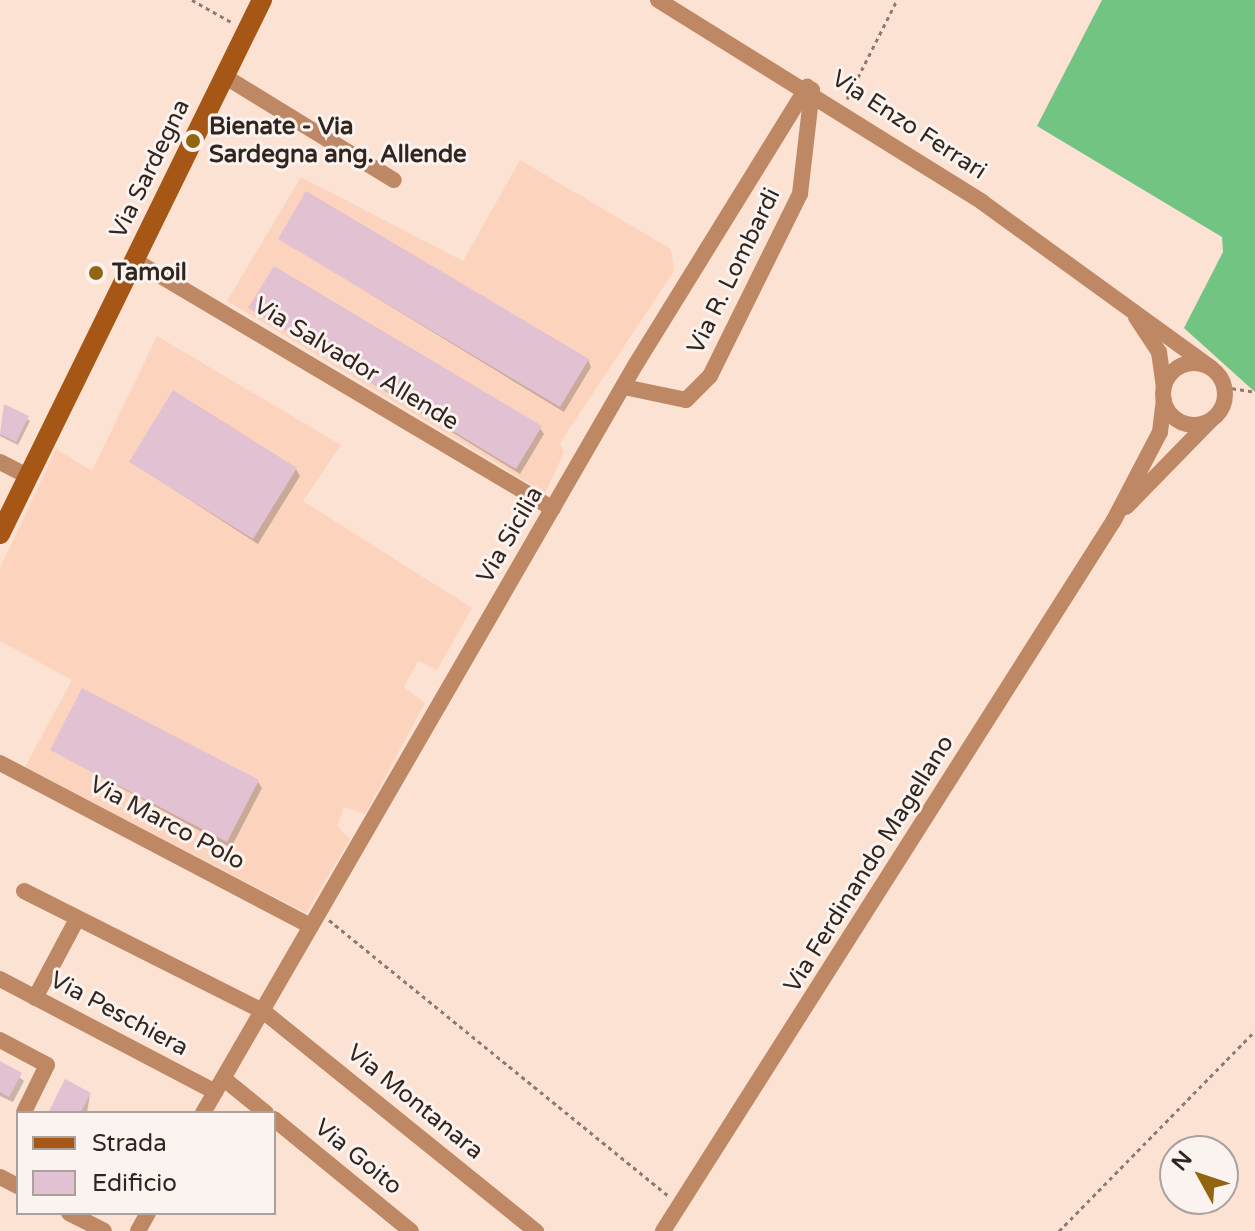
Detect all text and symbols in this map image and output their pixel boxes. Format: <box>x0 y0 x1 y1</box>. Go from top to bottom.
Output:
street label: Via Enzo Ferrari <box>826 64 992 186</box>
street label: Via Sardegna <box>104 95 196 243</box>
place label: Bienate - Via Sardegna ang. Allende <box>209 113 467 169</box>
marker: Bienate - Via Sardegna ang. Allende <box>184 132 202 150</box>
street label: Via R. Lombardi <box>681 183 787 359</box>
place label: Tamoil <box>112 259 187 287</box>
marker: Tamoil <box>87 264 105 282</box>
street label: Via Salvador Allende <box>248 291 464 437</box>
street label: Via Sicilia <box>471 482 549 588</box>
street label: Via Ferdinando Magellano <box>778 730 960 998</box>
street label: Via Marco Polo <box>84 770 250 876</box>
street label: Via Peschiera <box>45 965 193 1063</box>
street label: Via Montanara <box>341 1038 489 1166</box>
legend <box>16 1111 276 1215</box>
street label: Via Goito <box>308 1113 408 1201</box>
text: Strada <box>92 1129 167 1158</box>
north arrow <box>1159 1135 1239 1215</box>
text: N <box>1167 1146 1198 1176</box>
text: Edificio <box>92 1169 177 1198</box>

